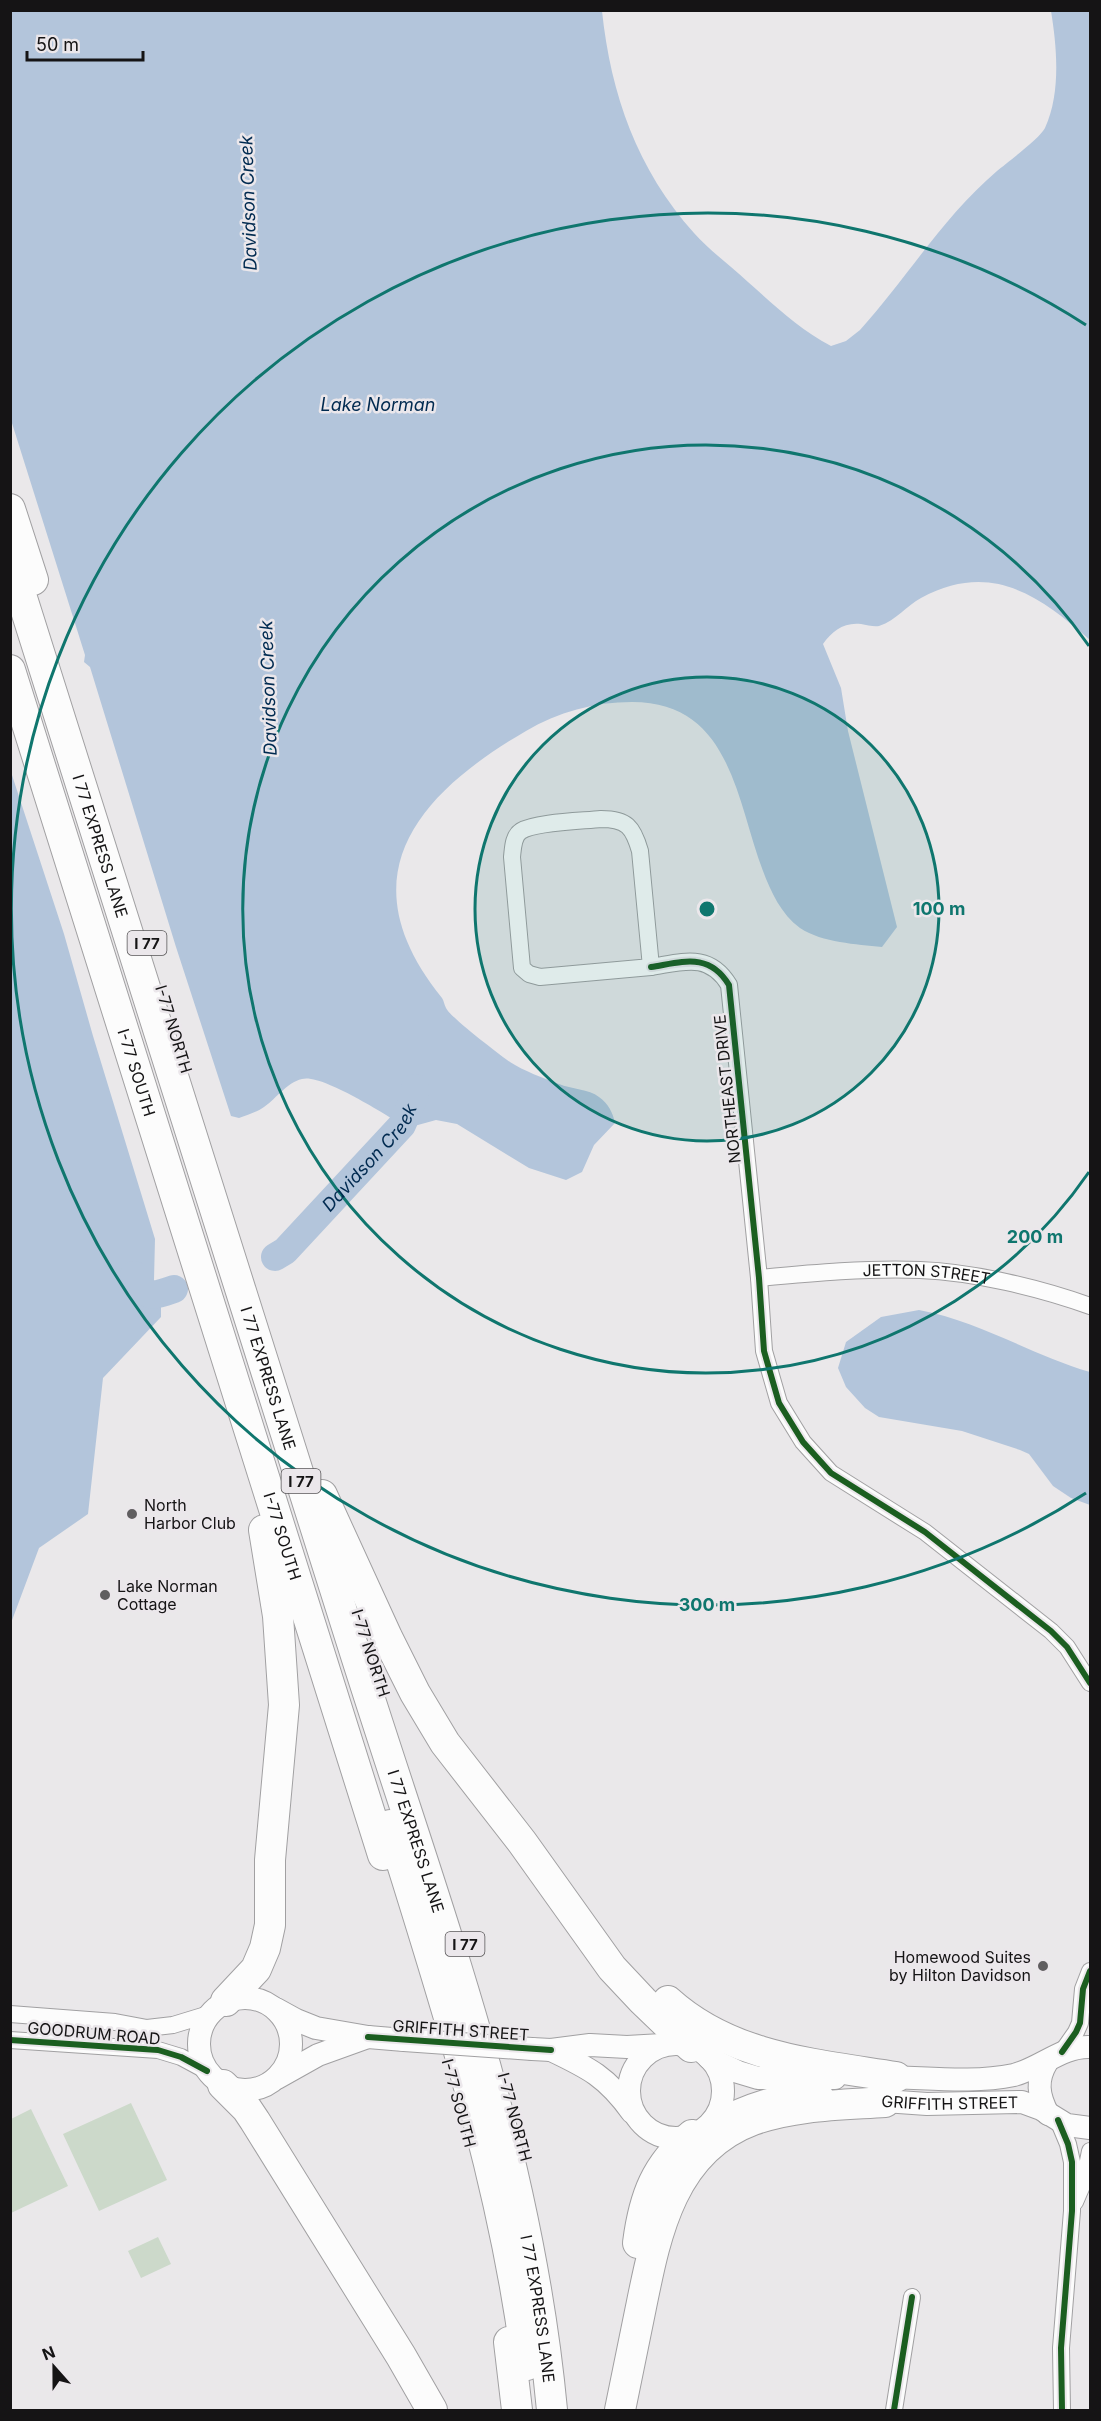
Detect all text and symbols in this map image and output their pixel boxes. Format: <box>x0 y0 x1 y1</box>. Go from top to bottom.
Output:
scale bar <box>27 24 142 62</box>
text: 50 m <box>36 34 79 55</box>
water label: Davidson Creek <box>235 134 261 271</box>
water label: Lake Norman <box>320 394 436 415</box>
water label: Davidson Creek <box>255 619 281 756</box>
street label: I 77 EXPRESS LANE <box>68 772 132 920</box>
text: 100 m <box>913 898 965 919</box>
centre of rings <box>697 899 717 919</box>
road number: I 77 <box>128 931 166 955</box>
street label: I-77 NORTH <box>151 983 197 1075</box>
street label: NORTHEAST DRIVE <box>709 1014 745 1164</box>
street label: I-77 SOUTH <box>114 1026 160 1119</box>
water label: Davidson Creek <box>317 1099 421 1215</box>
text: 200 m <box>1007 1226 1063 1247</box>
street label: JETTON STREET <box>862 1260 992 1289</box>
street label: I 77 EXPRESS LANE <box>236 1304 300 1452</box>
road number: I 77 <box>282 1469 320 1493</box>
street label: I-77 SOUTH <box>259 1490 306 1582</box>
place label: North Harbor Club <box>144 1495 236 1533</box>
marker: North Harbor Club <box>125 1507 139 1521</box>
place label: Lake Norman Cottage <box>117 1576 218 1614</box>
marker: Lake Norman Cottage <box>98 1588 112 1602</box>
text: 300 m <box>679 1594 735 1615</box>
street label: I-77 NORTH <box>347 1607 395 1699</box>
street label: I 77 EXPRESS LANE <box>384 1767 449 1915</box>
road number: I 77 <box>446 1932 484 1956</box>
place label: Homewood Suites by Hilton Davidson <box>889 1947 1031 1985</box>
marker: Homewood Suites by Hilton Davidson <box>1036 1959 1050 1973</box>
street label: GRIFFITH STREET <box>392 2015 530 2045</box>
street label: GOODRUM ROAD <box>27 2017 161 2049</box>
street label: I-77 SOUTH <box>438 2057 480 2149</box>
street label: I-77 NORTH <box>494 2070 536 2164</box>
street label: GRIFFITH STREET <box>881 2091 1019 2114</box>
street label: I 77 EXPRESS LANE <box>516 2233 559 2384</box>
north arrow <box>24 2337 84 2397</box>
text: N <box>39 2341 58 2365</box>

